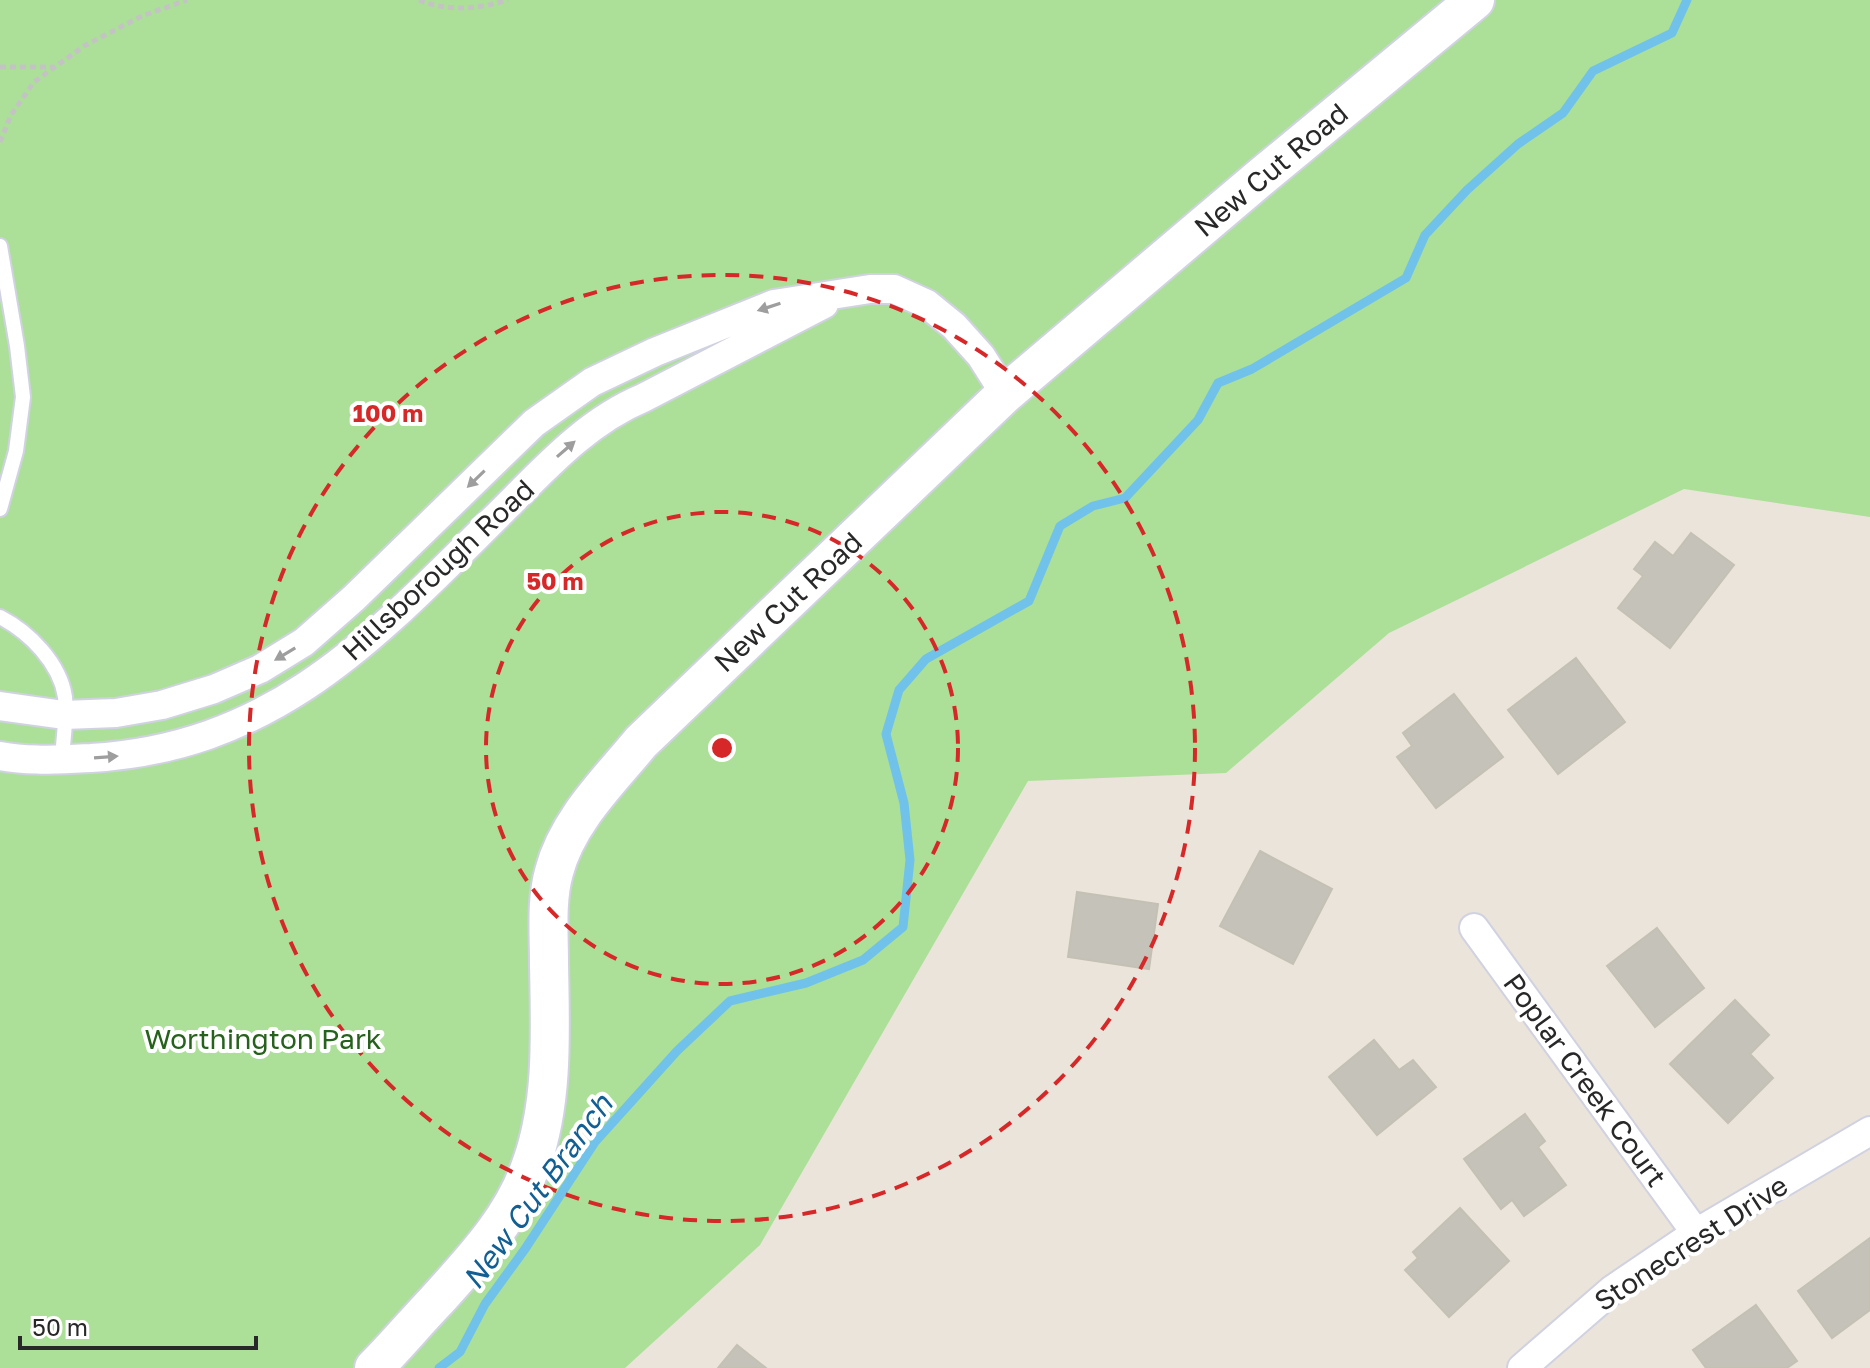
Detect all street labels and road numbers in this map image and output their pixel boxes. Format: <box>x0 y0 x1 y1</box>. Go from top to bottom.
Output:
street label: New Cut Road <box>1187 96 1354 243</box>
street label: Hillsborough Road <box>335 472 540 667</box>
street label: New Cut Road <box>707 525 868 678</box>
street label: Poplar Creek Court <box>1497 967 1674 1193</box>
street label: Stonecrest Drive <box>1588 1168 1793 1317</box>

